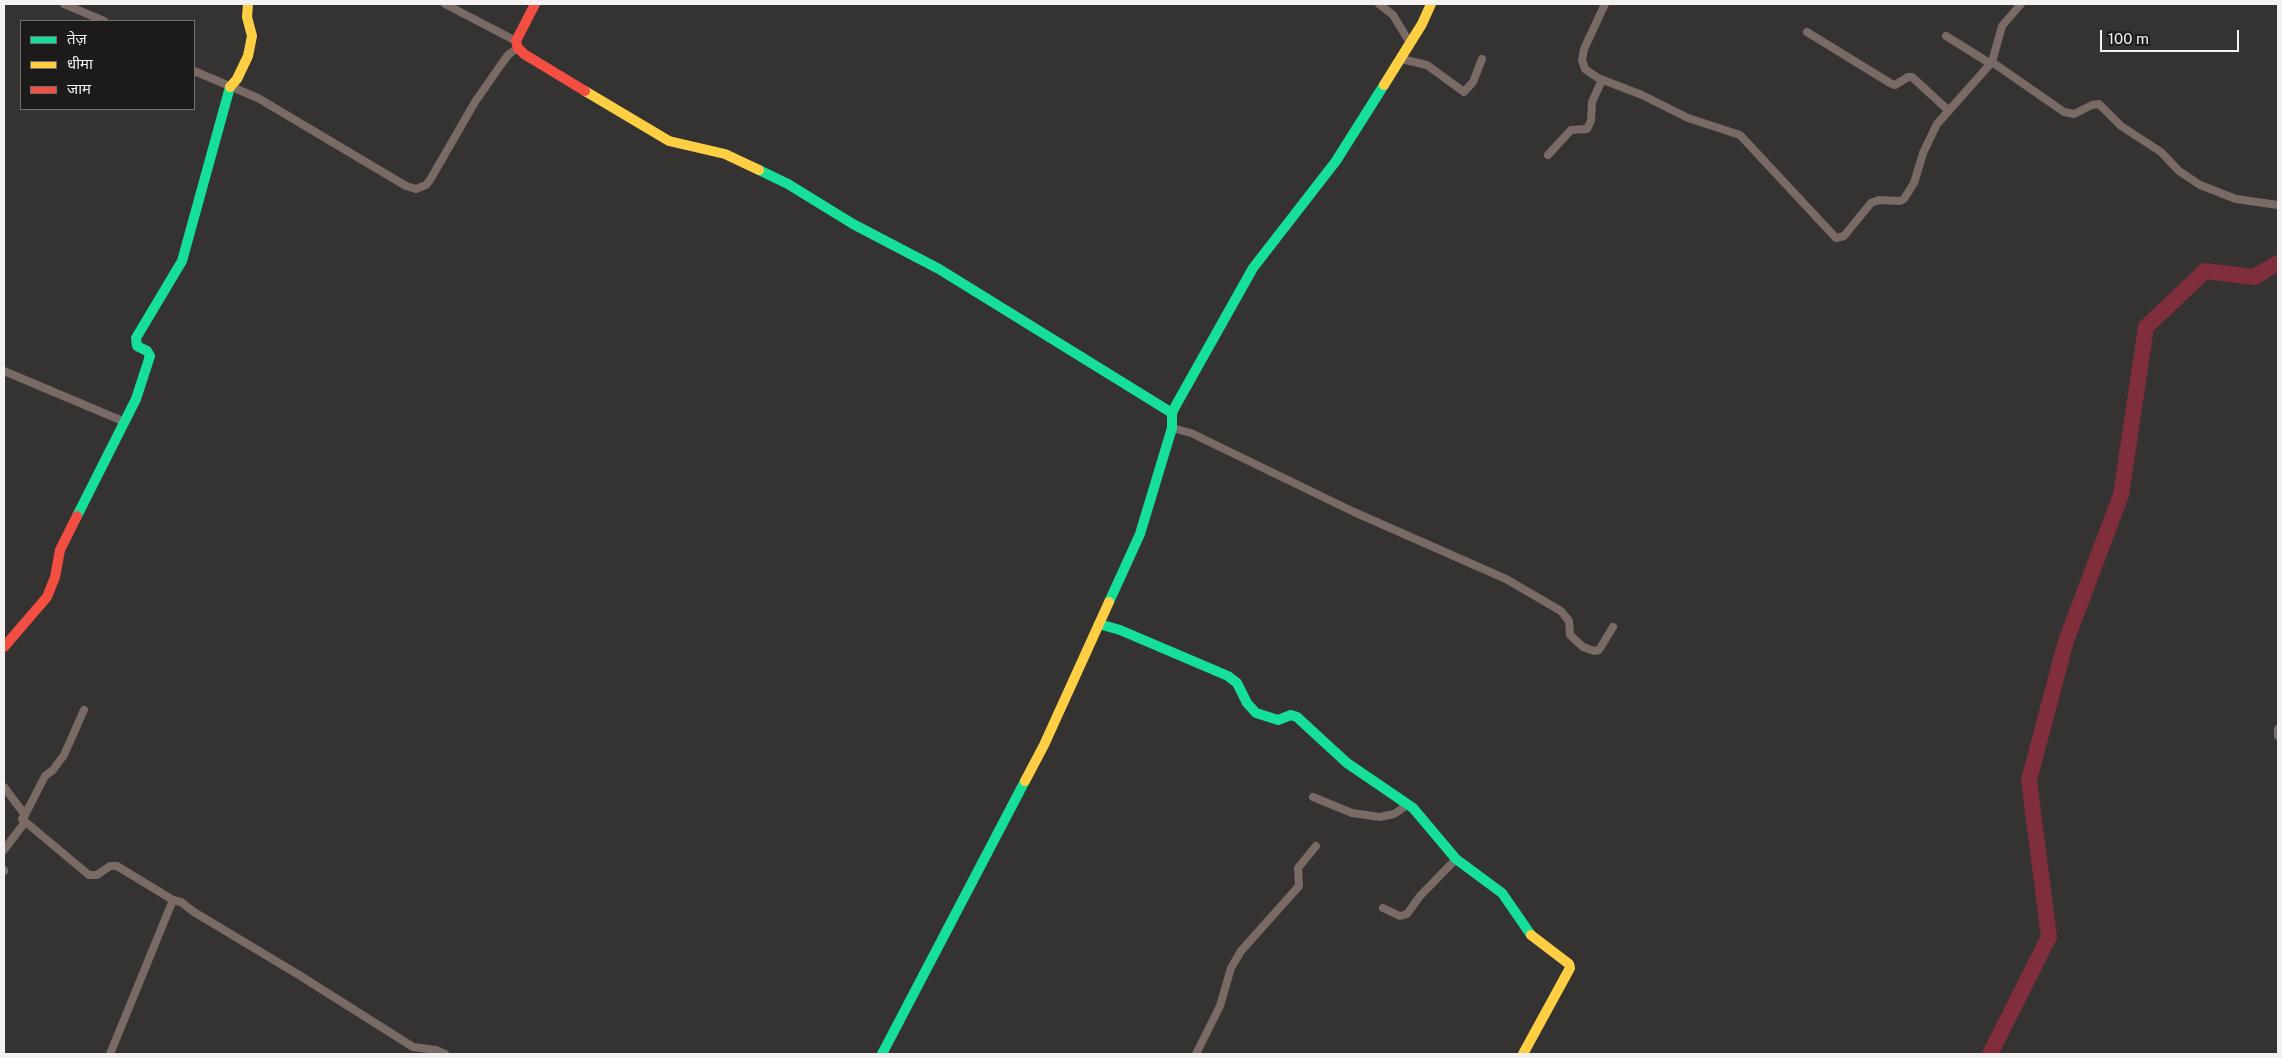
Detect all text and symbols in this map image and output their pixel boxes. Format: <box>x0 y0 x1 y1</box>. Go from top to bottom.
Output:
legend <box>20 20 195 110</box>
scale bar <box>2102 20 2241 52</box>
text: तेज़ <box>67 30 87 47</box>
text: 100 m <box>2108 30 2149 47</box>
text: धीमा <box>67 55 93 72</box>
text: जाम <box>67 80 91 97</box>

